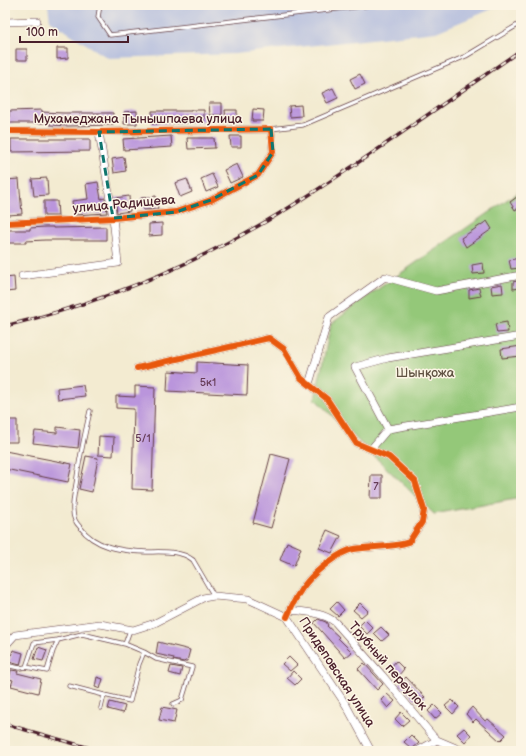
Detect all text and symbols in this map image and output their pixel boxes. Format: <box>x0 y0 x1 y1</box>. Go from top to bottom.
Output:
scale bar <box>20 18 128 44</box>
text: 100 m <box>26 25 58 40</box>
street label: Мухамеджана Тынышпаева улица <box>33 111 243 127</box>
street label: улица Радищева <box>72 192 176 216</box>
park label: Шынқожа <box>396 365 455 381</box>
house number: 5к1 <box>200 376 216 389</box>
house number: 5/1 <box>135 432 151 445</box>
house number: 7 <box>373 480 379 493</box>
street label: Придеповская улица <box>295 614 379 730</box>
street label: Трубный переулок <box>345 618 431 714</box>

